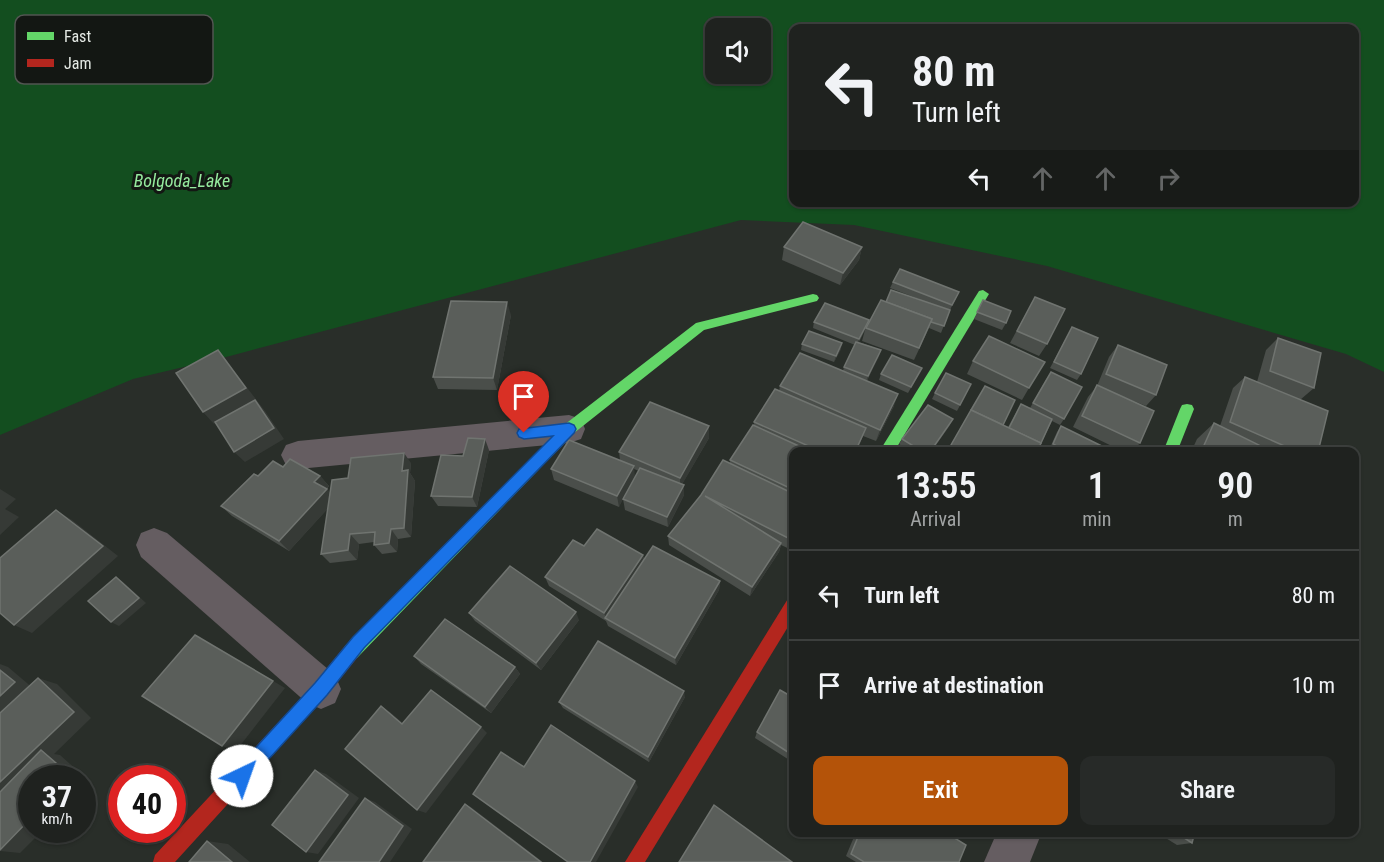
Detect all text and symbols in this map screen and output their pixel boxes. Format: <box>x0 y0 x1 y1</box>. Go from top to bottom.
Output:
legend <box>15 15 213 84</box>
map controls <box>705 18 771 84</box>
button: sound <box>705 18 771 84</box>
text: Fast <box>64 27 91 46</box>
text: 80 m <box>912 47 995 96</box>
icon: left <box>813 48 891 126</box>
text: Jam <box>64 54 91 73</box>
text: Turn left <box>912 97 1001 129</box>
icon: left <box>963 162 996 195</box>
icon: ahead <box>1026 162 1059 195</box>
icon: ahead <box>1089 162 1122 195</box>
icon: right <box>1152 162 1185 195</box>
water label: Bolgoda_Lake <box>134 170 230 191</box>
pin <box>498 371 549 433</box>
icon: arrive <box>507 380 540 413</box>
text: 13:55 <box>895 465 977 507</box>
text: 1 <box>1088 465 1106 507</box>
text: 90 <box>1217 465 1253 507</box>
text: Arrival <box>910 507 961 531</box>
text: min <box>1082 507 1112 531</box>
text: m <box>1228 507 1243 531</box>
icon: left <box>813 579 846 612</box>
text: Turn left <box>864 583 939 608</box>
text: 80 m <box>1292 583 1335 608</box>
icon: arrive <box>813 669 846 702</box>
text: Arrive at destination <box>864 673 1044 698</box>
text: 10 m <box>1292 673 1335 698</box>
position arrow <box>210 744 274 808</box>
button: Exit <box>813 756 1068 825</box>
button: Share <box>1080 756 1335 825</box>
speed limit sign: 40 <box>108 765 186 843</box>
text: 37 <box>42 779 72 814</box>
text: km/h <box>42 810 72 828</box>

